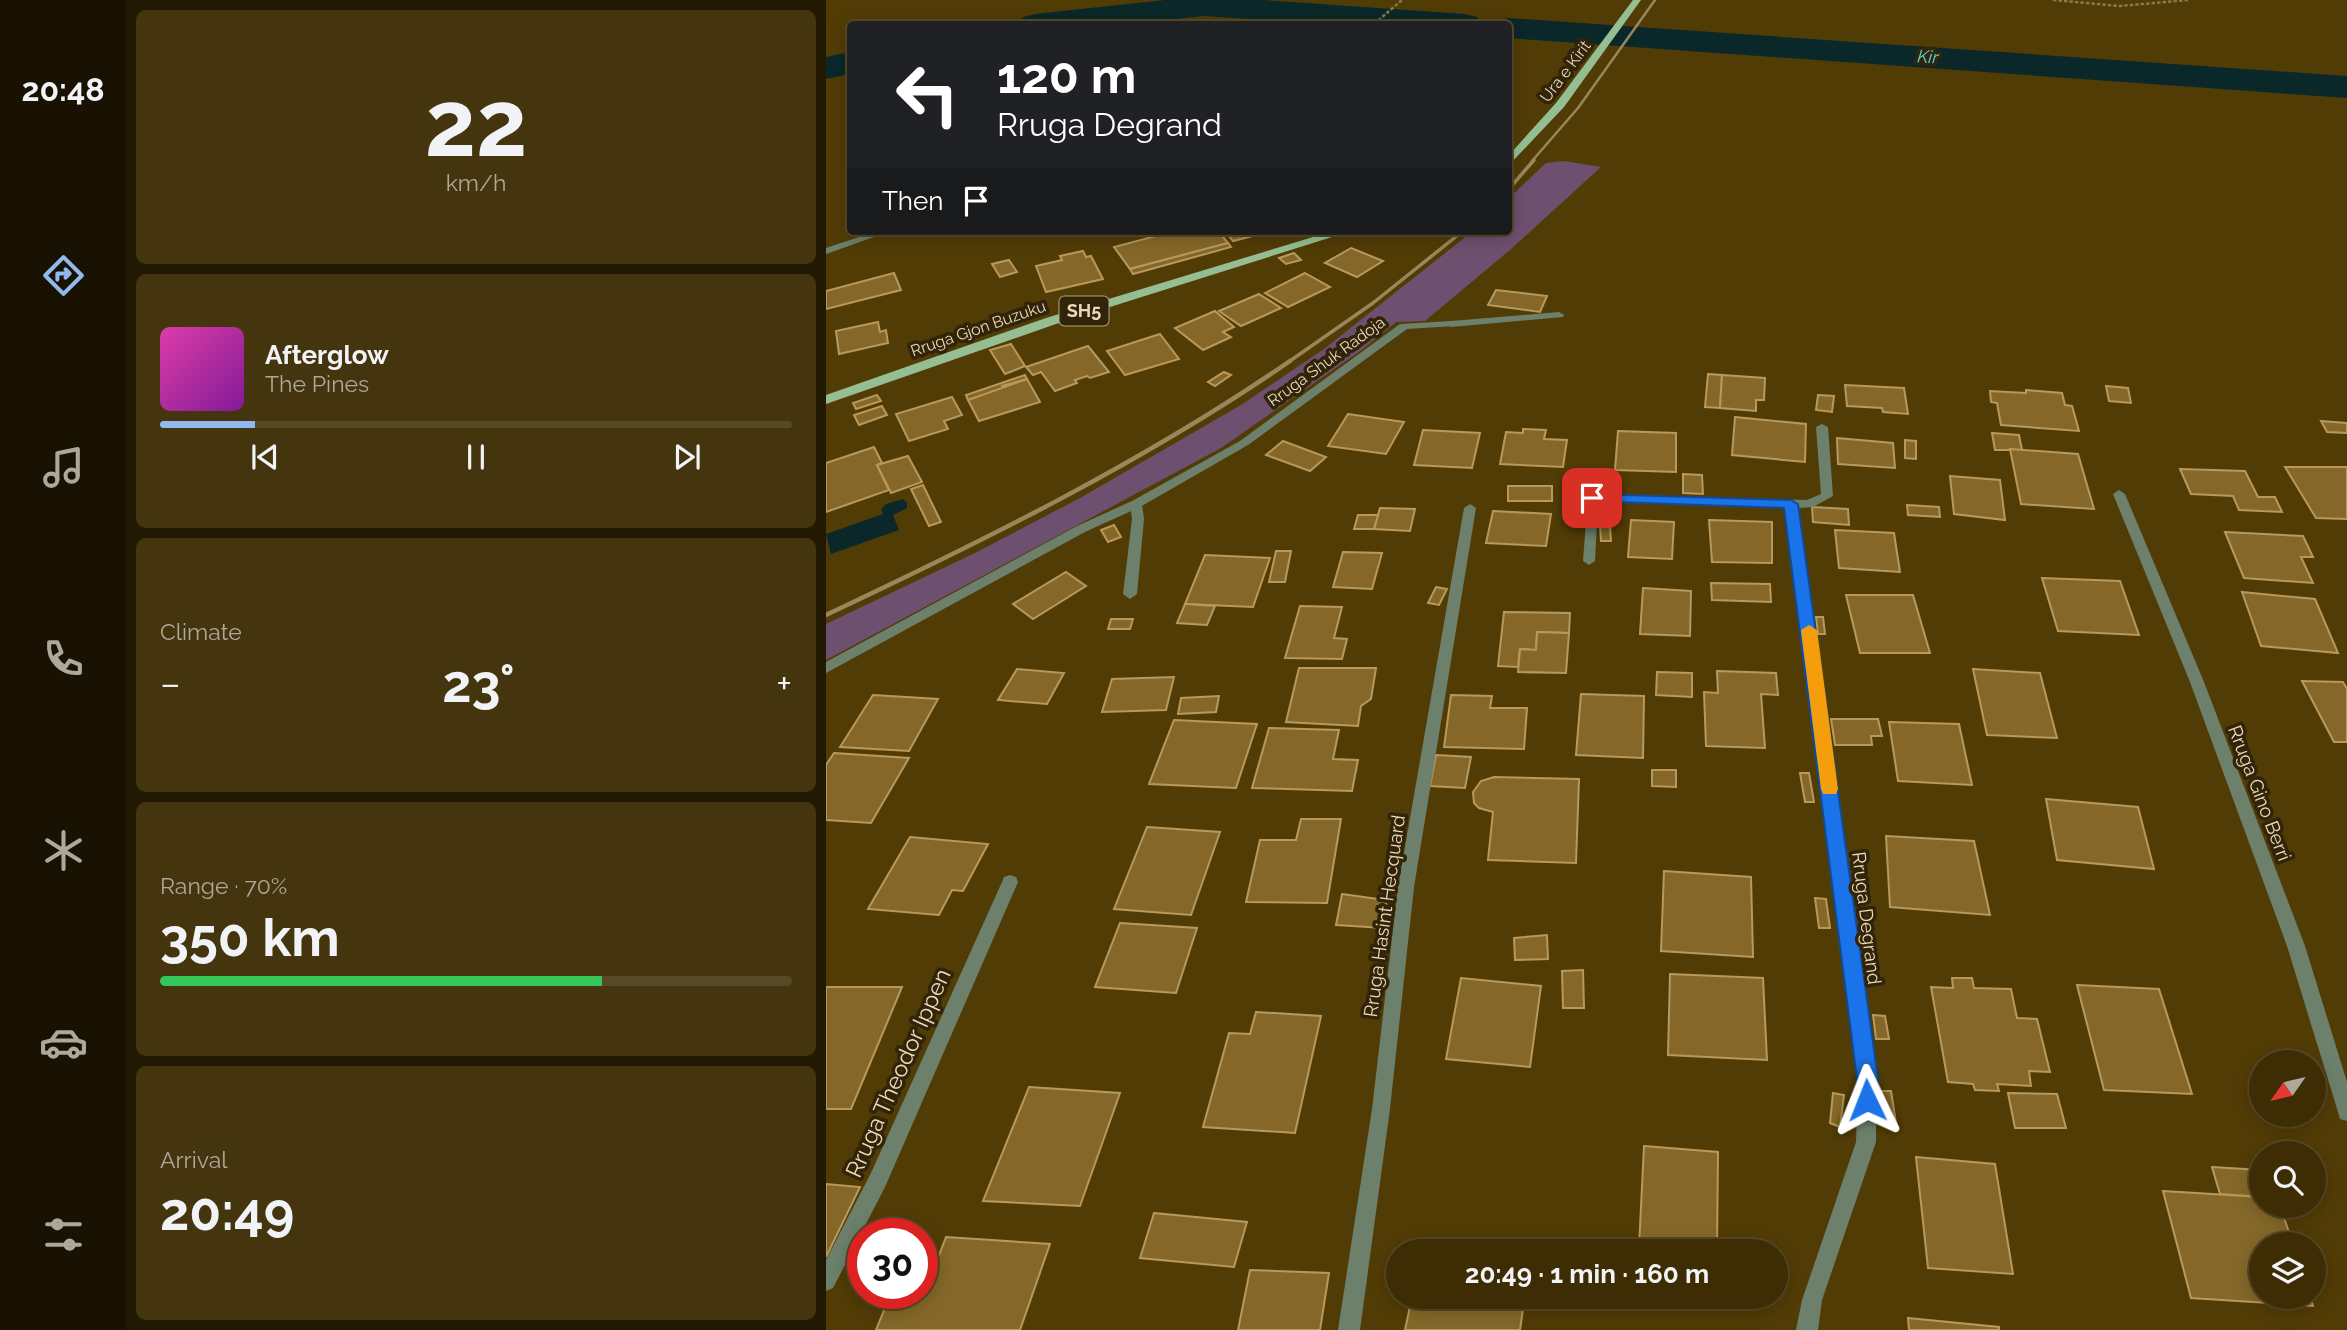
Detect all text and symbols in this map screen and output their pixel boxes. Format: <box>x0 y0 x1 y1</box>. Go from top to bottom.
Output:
street label: Ura e Kirit <box>1536 36 1595 106</box>
water label: Kir <box>1917 45 1940 68</box>
text: 120 m <box>997 47 1136 104</box>
icon: left <box>882 49 973 140</box>
text: 22 <box>425 70 527 177</box>
text: 20:48 <box>21 71 105 108</box>
text: Rruga Degrand <box>997 106 1222 143</box>
text: km/h <box>446 169 506 196</box>
icon: arrive <box>957 182 995 220</box>
text: Then <box>882 186 943 216</box>
icon: directions <box>39 251 88 300</box>
street label: Rruga Gjon Buzuku <box>908 296 1048 361</box>
road number: SH5 <box>1059 296 1108 326</box>
street label: Rruga Shuk Radoja <box>1264 313 1389 410</box>
text: Afterglow <box>265 340 389 370</box>
text: The Pines <box>265 370 369 397</box>
icon: previous <box>246 438 284 476</box>
icon: pause <box>457 438 495 476</box>
icon: next <box>668 438 706 476</box>
icon: music <box>39 443 88 492</box>
pin <box>1562 468 1622 528</box>
icon: arrive <box>1573 479 1611 517</box>
text: Climate <box>160 618 242 645</box>
icon: phone <box>39 634 88 683</box>
text: 23° <box>442 653 515 714</box>
text: − <box>160 661 180 706</box>
text: + <box>776 661 792 706</box>
street label: Rruga Gino Berri <box>2224 722 2296 864</box>
street label: Rruga Hasint Hecquard <box>1359 813 1409 1019</box>
icon: climate <box>39 826 88 875</box>
street label: Rruga Degrand <box>1848 850 1886 986</box>
text: Range · 70% <box>160 872 287 899</box>
text: 350 km <box>160 907 340 968</box>
street label: Rruga Theodor Ippen <box>839 964 956 1181</box>
icon: car <box>39 1018 88 1067</box>
north arrow <box>2249 1050 2326 1127</box>
map controls <box>2249 1050 2326 1309</box>
position arrow <box>1830 1063 1904 1137</box>
button: search <box>2249 1141 2326 1218</box>
text: Arrival <box>160 1146 227 1173</box>
text: 20:49 <box>160 1181 294 1242</box>
icon: filters <box>39 1210 88 1259</box>
speed limit sign: 30 <box>847 1218 938 1309</box>
button: layers <box>2249 1232 2326 1309</box>
text: 20:49 · 1 min · 160 m <box>1465 1259 1709 1289</box>

